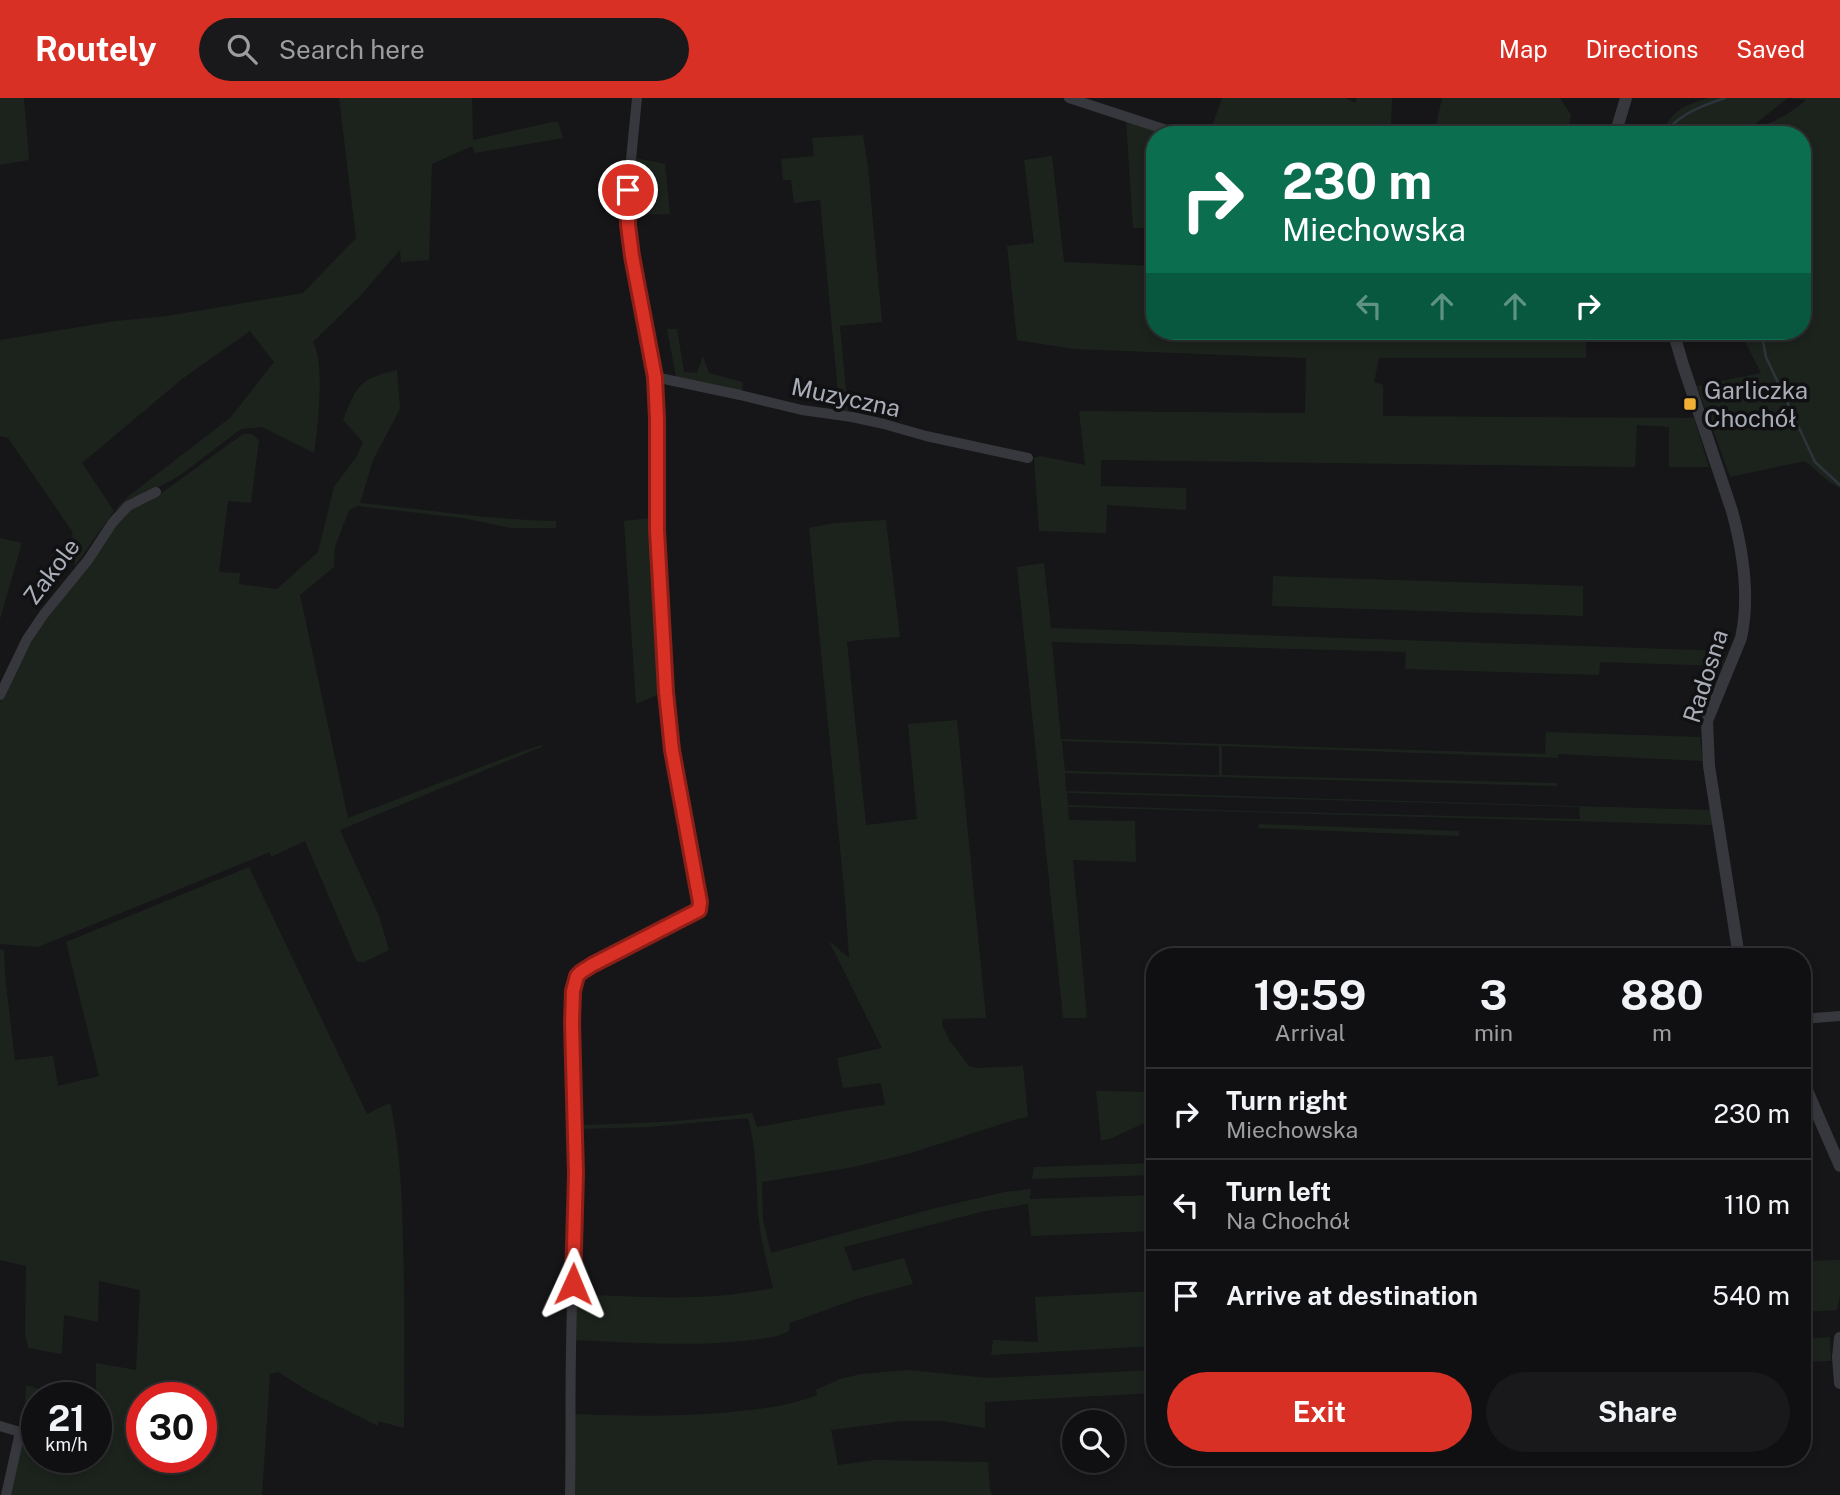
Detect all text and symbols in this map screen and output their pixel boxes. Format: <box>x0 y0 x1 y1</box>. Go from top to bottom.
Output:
search box <box>199 18 689 81</box>
text: Routely <box>35 30 157 68</box>
icon: search <box>223 30 261 68</box>
text: Search here <box>279 34 425 65</box>
text: Map <box>1499 35 1548 63</box>
text: Directions <box>1586 35 1698 63</box>
text: Saved <box>1736 35 1805 63</box>
text: 230 m <box>1282 152 1432 210</box>
icon: right <box>1167 154 1258 245</box>
pin <box>598 160 658 220</box>
icon: arrive <box>609 171 647 209</box>
text: Miechowska <box>1282 211 1466 248</box>
icon: left <box>1350 287 1388 325</box>
icon: ahead <box>1423 287 1461 325</box>
icon: ahead <box>1496 287 1534 325</box>
icon: right <box>1569 287 1607 325</box>
street label: Muzyczna <box>789 372 903 422</box>
place label: Garliczka Chochół <box>1704 376 1808 432</box>
marker: Garliczka Chochół <box>1682 396 1698 412</box>
street label: Zakole <box>17 532 85 610</box>
street label: Radosna <box>1677 626 1733 726</box>
text: 19:59 <box>1253 970 1366 1019</box>
text: 3 <box>1479 970 1507 1019</box>
text: 880 <box>1620 970 1704 1019</box>
text: Arrival <box>1274 1019 1345 1046</box>
text: min <box>1474 1019 1513 1046</box>
text: m <box>1652 1019 1672 1046</box>
text: Turn right <box>1226 1085 1348 1116</box>
icon: right <box>1167 1095 1205 1133</box>
text: 230 m <box>1714 1098 1790 1129</box>
text: Miechowska <box>1226 1116 1358 1143</box>
text: Turn left <box>1226 1176 1331 1207</box>
icon: left <box>1167 1186 1205 1224</box>
text: 110 m <box>1724 1189 1790 1220</box>
text: Na Chochół <box>1226 1207 1350 1234</box>
position arrow <box>536 1247 610 1321</box>
icon: arrive <box>1167 1277 1205 1315</box>
text: Arrive at destination <box>1226 1280 1478 1311</box>
text: 540 m <box>1712 1280 1790 1311</box>
button: Exit <box>1167 1372 1472 1452</box>
button: Share <box>1486 1372 1790 1452</box>
speed limit sign: 30 <box>126 1382 217 1473</box>
text: 21 <box>48 1398 85 1439</box>
map controls <box>1062 1410 1125 1473</box>
button: search <box>1062 1410 1125 1473</box>
text: km/h <box>45 1434 88 1455</box>

